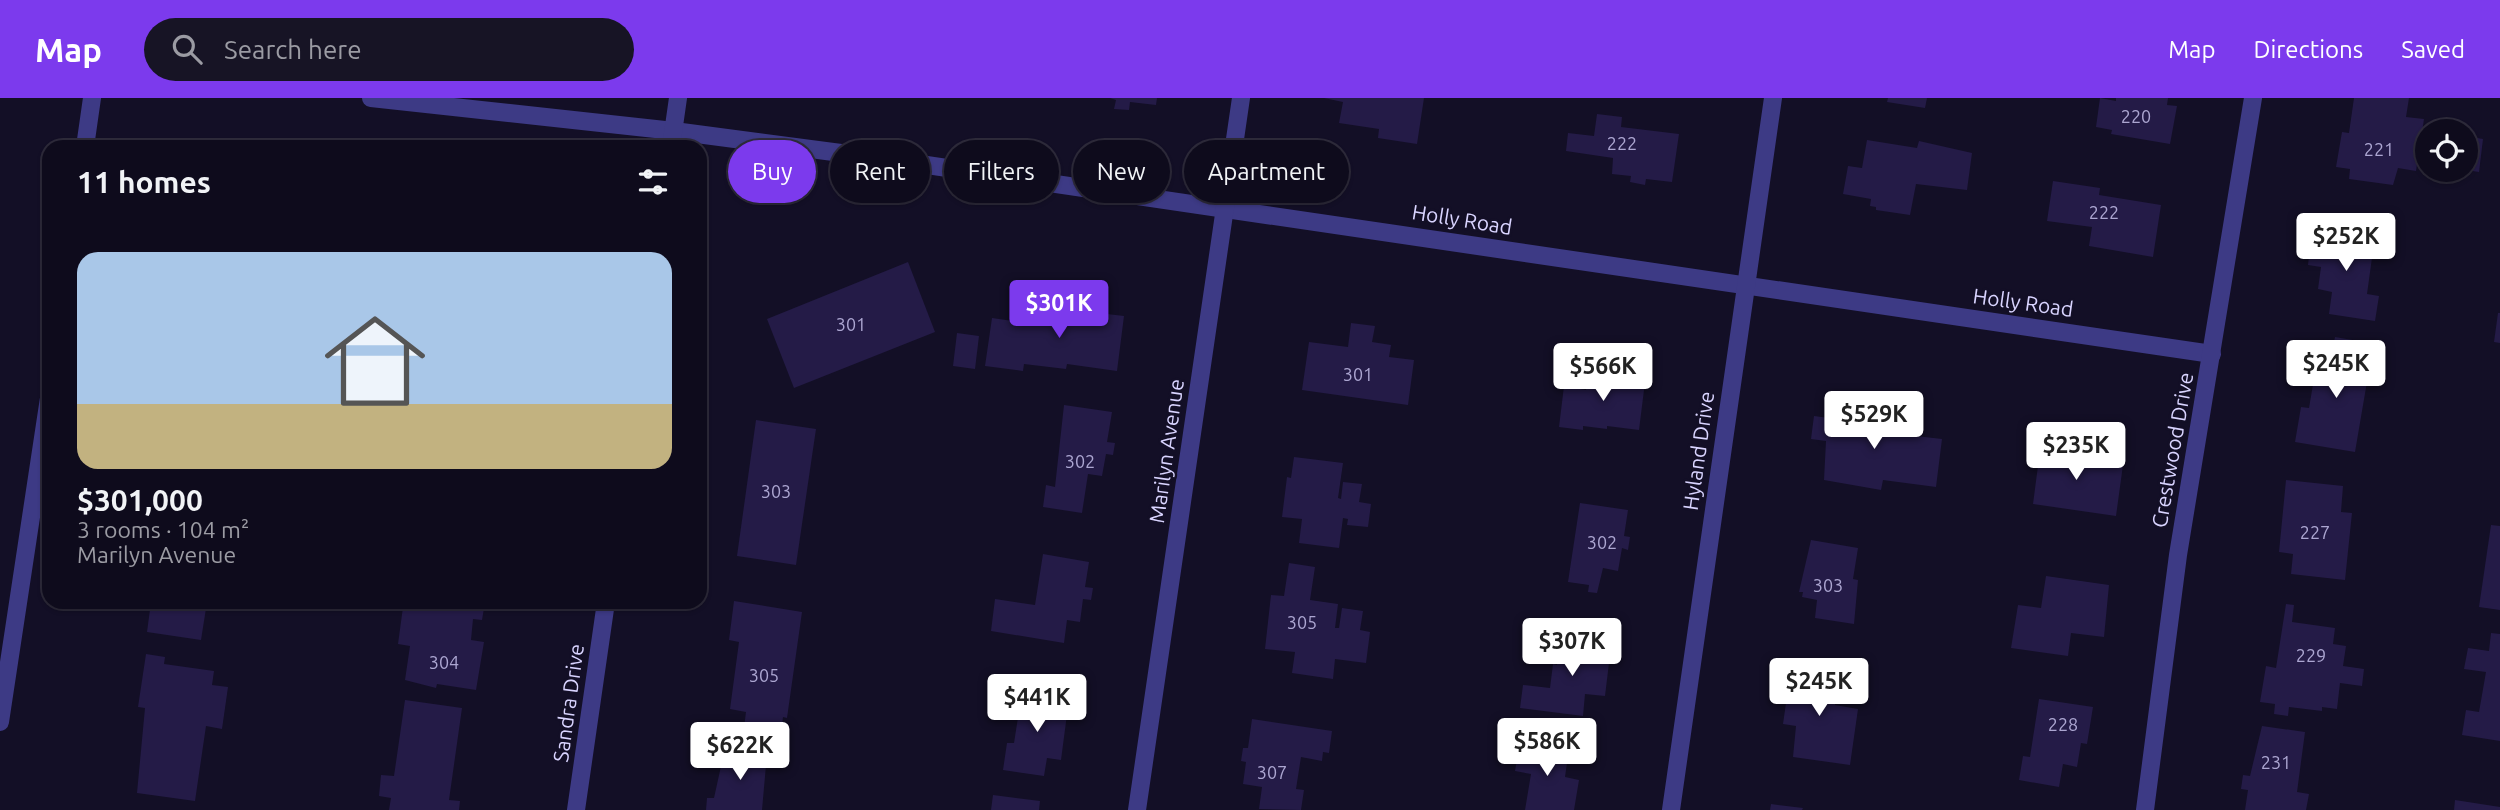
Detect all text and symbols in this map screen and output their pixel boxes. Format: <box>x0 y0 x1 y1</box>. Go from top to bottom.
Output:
search box <box>144 18 634 81</box>
icon: search <box>168 30 206 68</box>
text: Map <box>35 31 102 68</box>
text: Search here <box>224 35 362 64</box>
text: Map <box>2168 36 2215 63</box>
text: Directions <box>2253 36 2363 63</box>
text: Saved <box>2401 36 2465 63</box>
house number: 220 <box>2121 106 2151 126</box>
map controls <box>2415 119 2478 182</box>
button: locate <box>2415 119 2478 182</box>
house number: 222 <box>1607 133 1637 153</box>
house number: 221 <box>2364 139 2394 159</box>
chip: Buy <box>728 140 816 203</box>
chip: Rent <box>830 140 930 203</box>
chip: Filters <box>944 140 1059 203</box>
chip: New <box>1073 140 1170 203</box>
chip: Apartment <box>1184 140 1349 203</box>
icon: filters <box>634 163 672 201</box>
text: 11 homes <box>77 165 211 199</box>
street label: Holly Road <box>1410 199 1514 239</box>
house number: 222 <box>2089 202 2119 222</box>
pin: $252K <box>2297 214 2395 273</box>
text: $252K <box>2312 223 2380 248</box>
pin: $301K <box>1010 280 1108 340</box>
street label: Holly Road <box>1971 283 2075 321</box>
text: $301K <box>1025 290 1093 315</box>
icon: home <box>312 298 438 424</box>
house number: 301 <box>836 314 866 334</box>
pin: $245K <box>2287 341 2385 400</box>
pin: $566K <box>1554 344 1652 403</box>
text: $245K <box>2302 350 2370 375</box>
text: $566K <box>1569 353 1637 378</box>
house number: 301 <box>1343 364 1373 384</box>
street label: Crestwood Drive <box>2147 370 2197 529</box>
street label: Marilyn Avenue <box>1144 377 1188 524</box>
street label: Hyland Drive <box>1678 390 1718 512</box>
pin: $529K <box>1825 392 1923 451</box>
text: $529K <box>1840 401 1908 426</box>
pin: $235K <box>2027 422 2125 482</box>
text: $235K <box>2042 432 2110 457</box>
house number: 302 <box>1065 451 1095 471</box>
house number: 303 <box>761 481 791 501</box>
text: $301,000 <box>77 483 203 517</box>
text: 3 rooms · 104 m² <box>77 517 249 542</box>
house number: 227 <box>2300 522 2330 542</box>
house number: 302 <box>1587 532 1617 552</box>
text: Marilyn Avenue <box>77 542 236 567</box>
house number: 303 <box>1813 575 1843 595</box>
house number: 305 <box>1287 612 1317 632</box>
pin: $307K <box>1523 618 1621 678</box>
text: $307K <box>1538 628 1606 653</box>
street label: Sandra Drive <box>548 642 588 764</box>
house number: 229 <box>2296 645 2326 665</box>
house number: 304 <box>429 652 459 672</box>
pin: $245K <box>1770 658 1868 718</box>
house number: 305 <box>749 665 779 685</box>
text: $245K <box>1785 668 1853 693</box>
pin: $441K <box>988 674 1086 734</box>
text: $441K <box>1003 684 1071 709</box>
house number: 228 <box>2048 714 2078 734</box>
pin: $586K <box>1498 718 1596 778</box>
pin: $622K <box>691 722 789 782</box>
text: $586K <box>1513 728 1581 753</box>
text: $622K <box>706 732 774 757</box>
house number: 231 <box>2261 752 2291 772</box>
house number: 307 <box>1257 762 1287 782</box>

